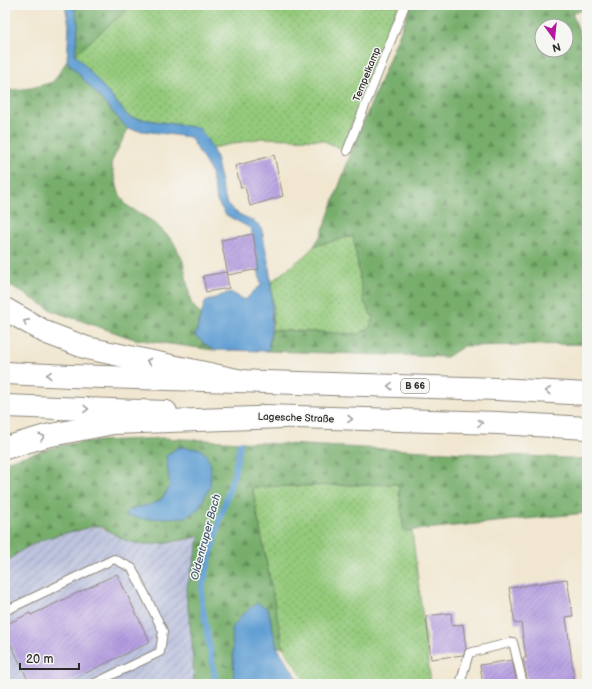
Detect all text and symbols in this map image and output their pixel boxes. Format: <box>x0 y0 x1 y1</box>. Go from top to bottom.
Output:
north arrow <box>534 18 574 58</box>
text: N <box>551 40 562 55</box>
street label: Tempelkamp <box>351 45 383 103</box>
one-way arrow <box>23 319 30 326</box>
one-way arrow <box>146 358 152 366</box>
one-way arrow <box>46 371 52 380</box>
road number: B 66 <box>401 379 429 393</box>
one-way arrow <box>387 381 393 390</box>
one-way arrow <box>545 387 551 396</box>
one-way arrow <box>83 405 89 414</box>
street label: Lagesche Straße <box>257 411 335 425</box>
one-way arrow <box>347 415 353 423</box>
one-way arrow <box>477 419 483 427</box>
one-way arrow <box>39 434 46 442</box>
water label: Oldentruper Bach <box>188 493 223 582</box>
scale bar <box>20 645 79 671</box>
text: 20 m <box>26 652 53 667</box>

